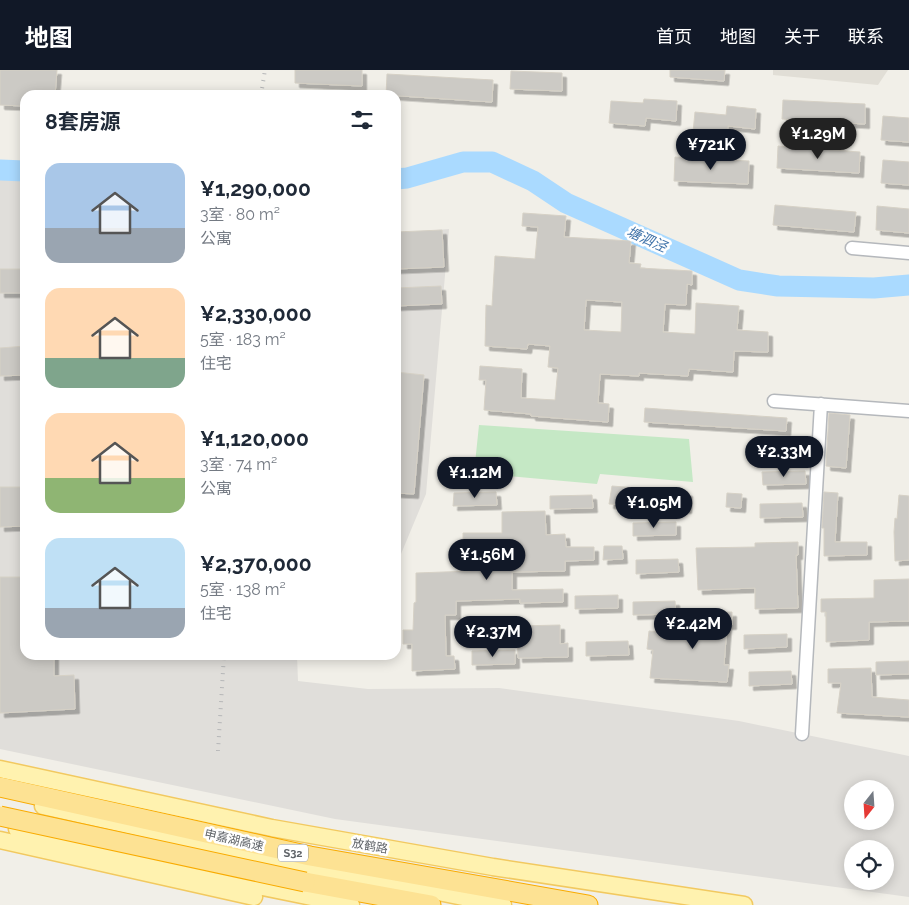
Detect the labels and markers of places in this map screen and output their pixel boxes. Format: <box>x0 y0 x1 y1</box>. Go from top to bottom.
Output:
pin: ¥1.29M <box>777 118 859 160</box>
pin: ¥721K <box>676 128 746 171</box>
pin: ¥2.33M <box>743 436 825 478</box>
pin: ¥1.12M <box>434 456 516 499</box>
pin: ¥1.05M <box>613 486 695 529</box>
pin: ¥1.56M <box>446 538 528 581</box>
pin: ¥2.42M <box>652 608 734 650</box>
pin: ¥2.37M <box>452 616 534 658</box>

